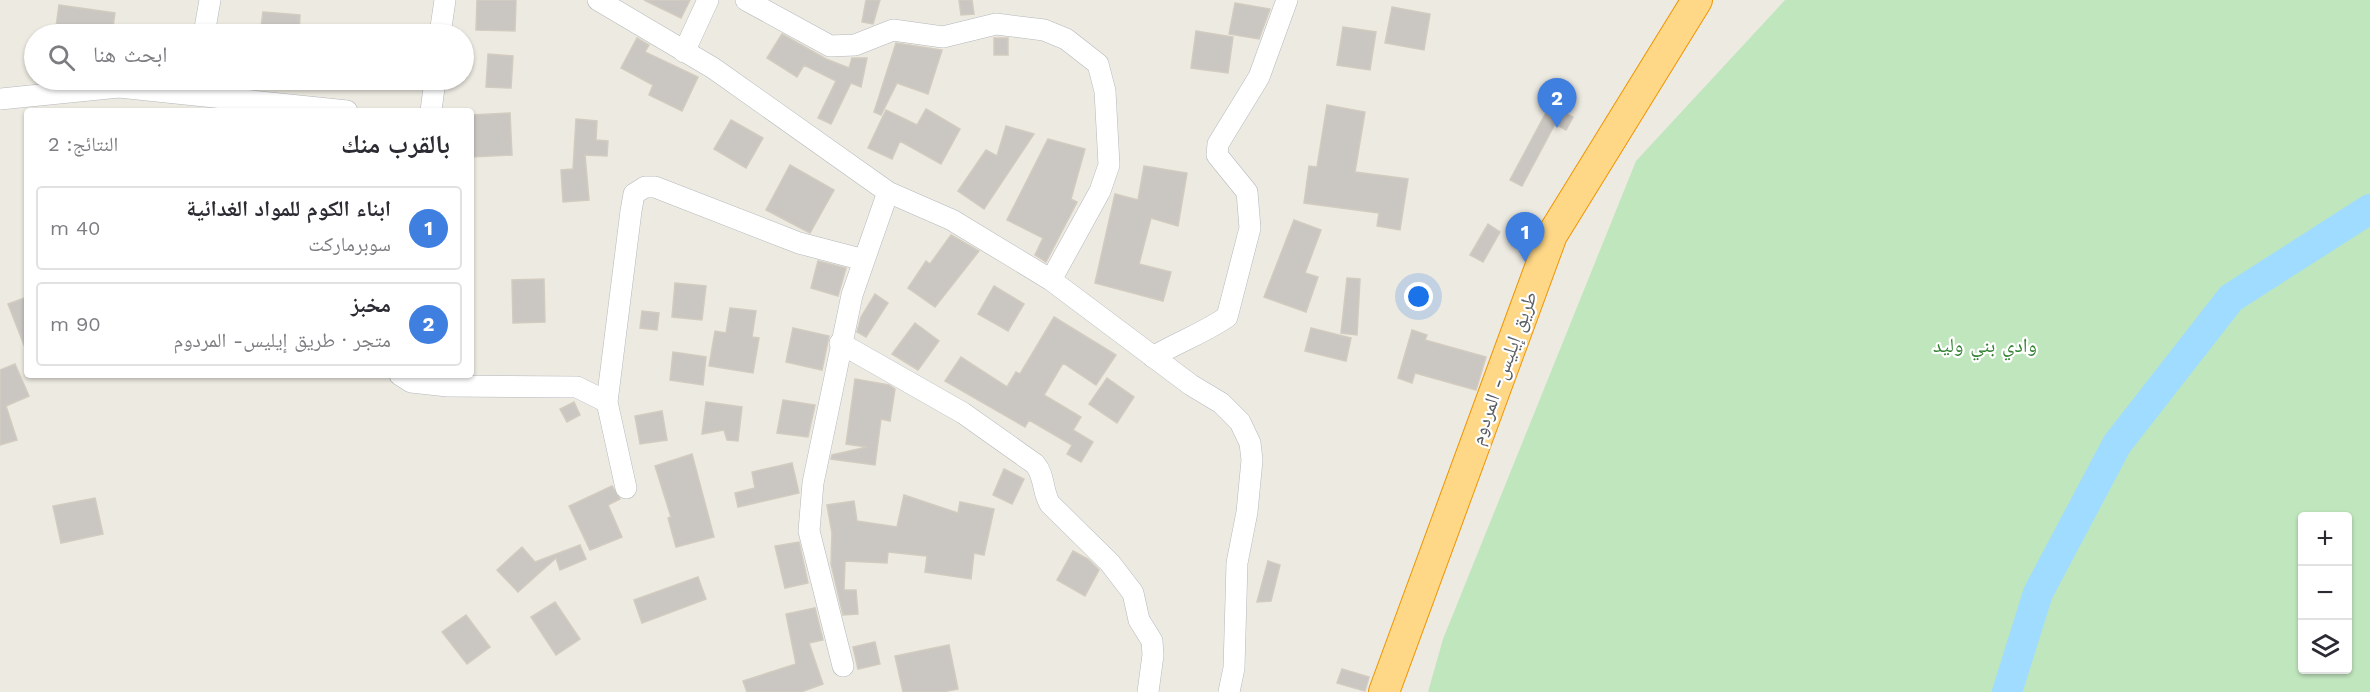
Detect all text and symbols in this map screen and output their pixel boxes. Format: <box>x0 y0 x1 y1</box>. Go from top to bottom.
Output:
search box <box>24 24 474 90</box>
icon: search <box>45 41 78 74</box>
text: ابحث هنا <box>93 42 168 67</box>
pin: 2 <box>1538 78 1576 128</box>
text: بالقرب منك <box>341 129 450 159</box>
text: النتائج: 2 <box>48 132 118 156</box>
text: ابناء الكوم للمواد الغدائية <box>186 196 391 221</box>
pin: 1 <box>1506 212 1544 262</box>
text: 40 m <box>50 216 101 240</box>
text: 1 <box>424 216 433 240</box>
text: سوبرماركت <box>308 232 391 256</box>
your location <box>1404 282 1433 311</box>
street label: طريق إيليس- المردوم <box>1464 288 1544 449</box>
text: مخبز <box>351 292 391 317</box>
text: 90 m <box>50 312 101 336</box>
text: 2 <box>423 312 434 336</box>
text: متجر · طريق إيليس- المردوم <box>173 328 391 352</box>
park label: وادي بني وليد <box>1933 333 2037 361</box>
map controls <box>2298 512 2352 674</box>
button: + <box>2298 512 2352 566</box>
button: − <box>2298 566 2352 620</box>
button: layers <box>2298 620 2352 674</box>

